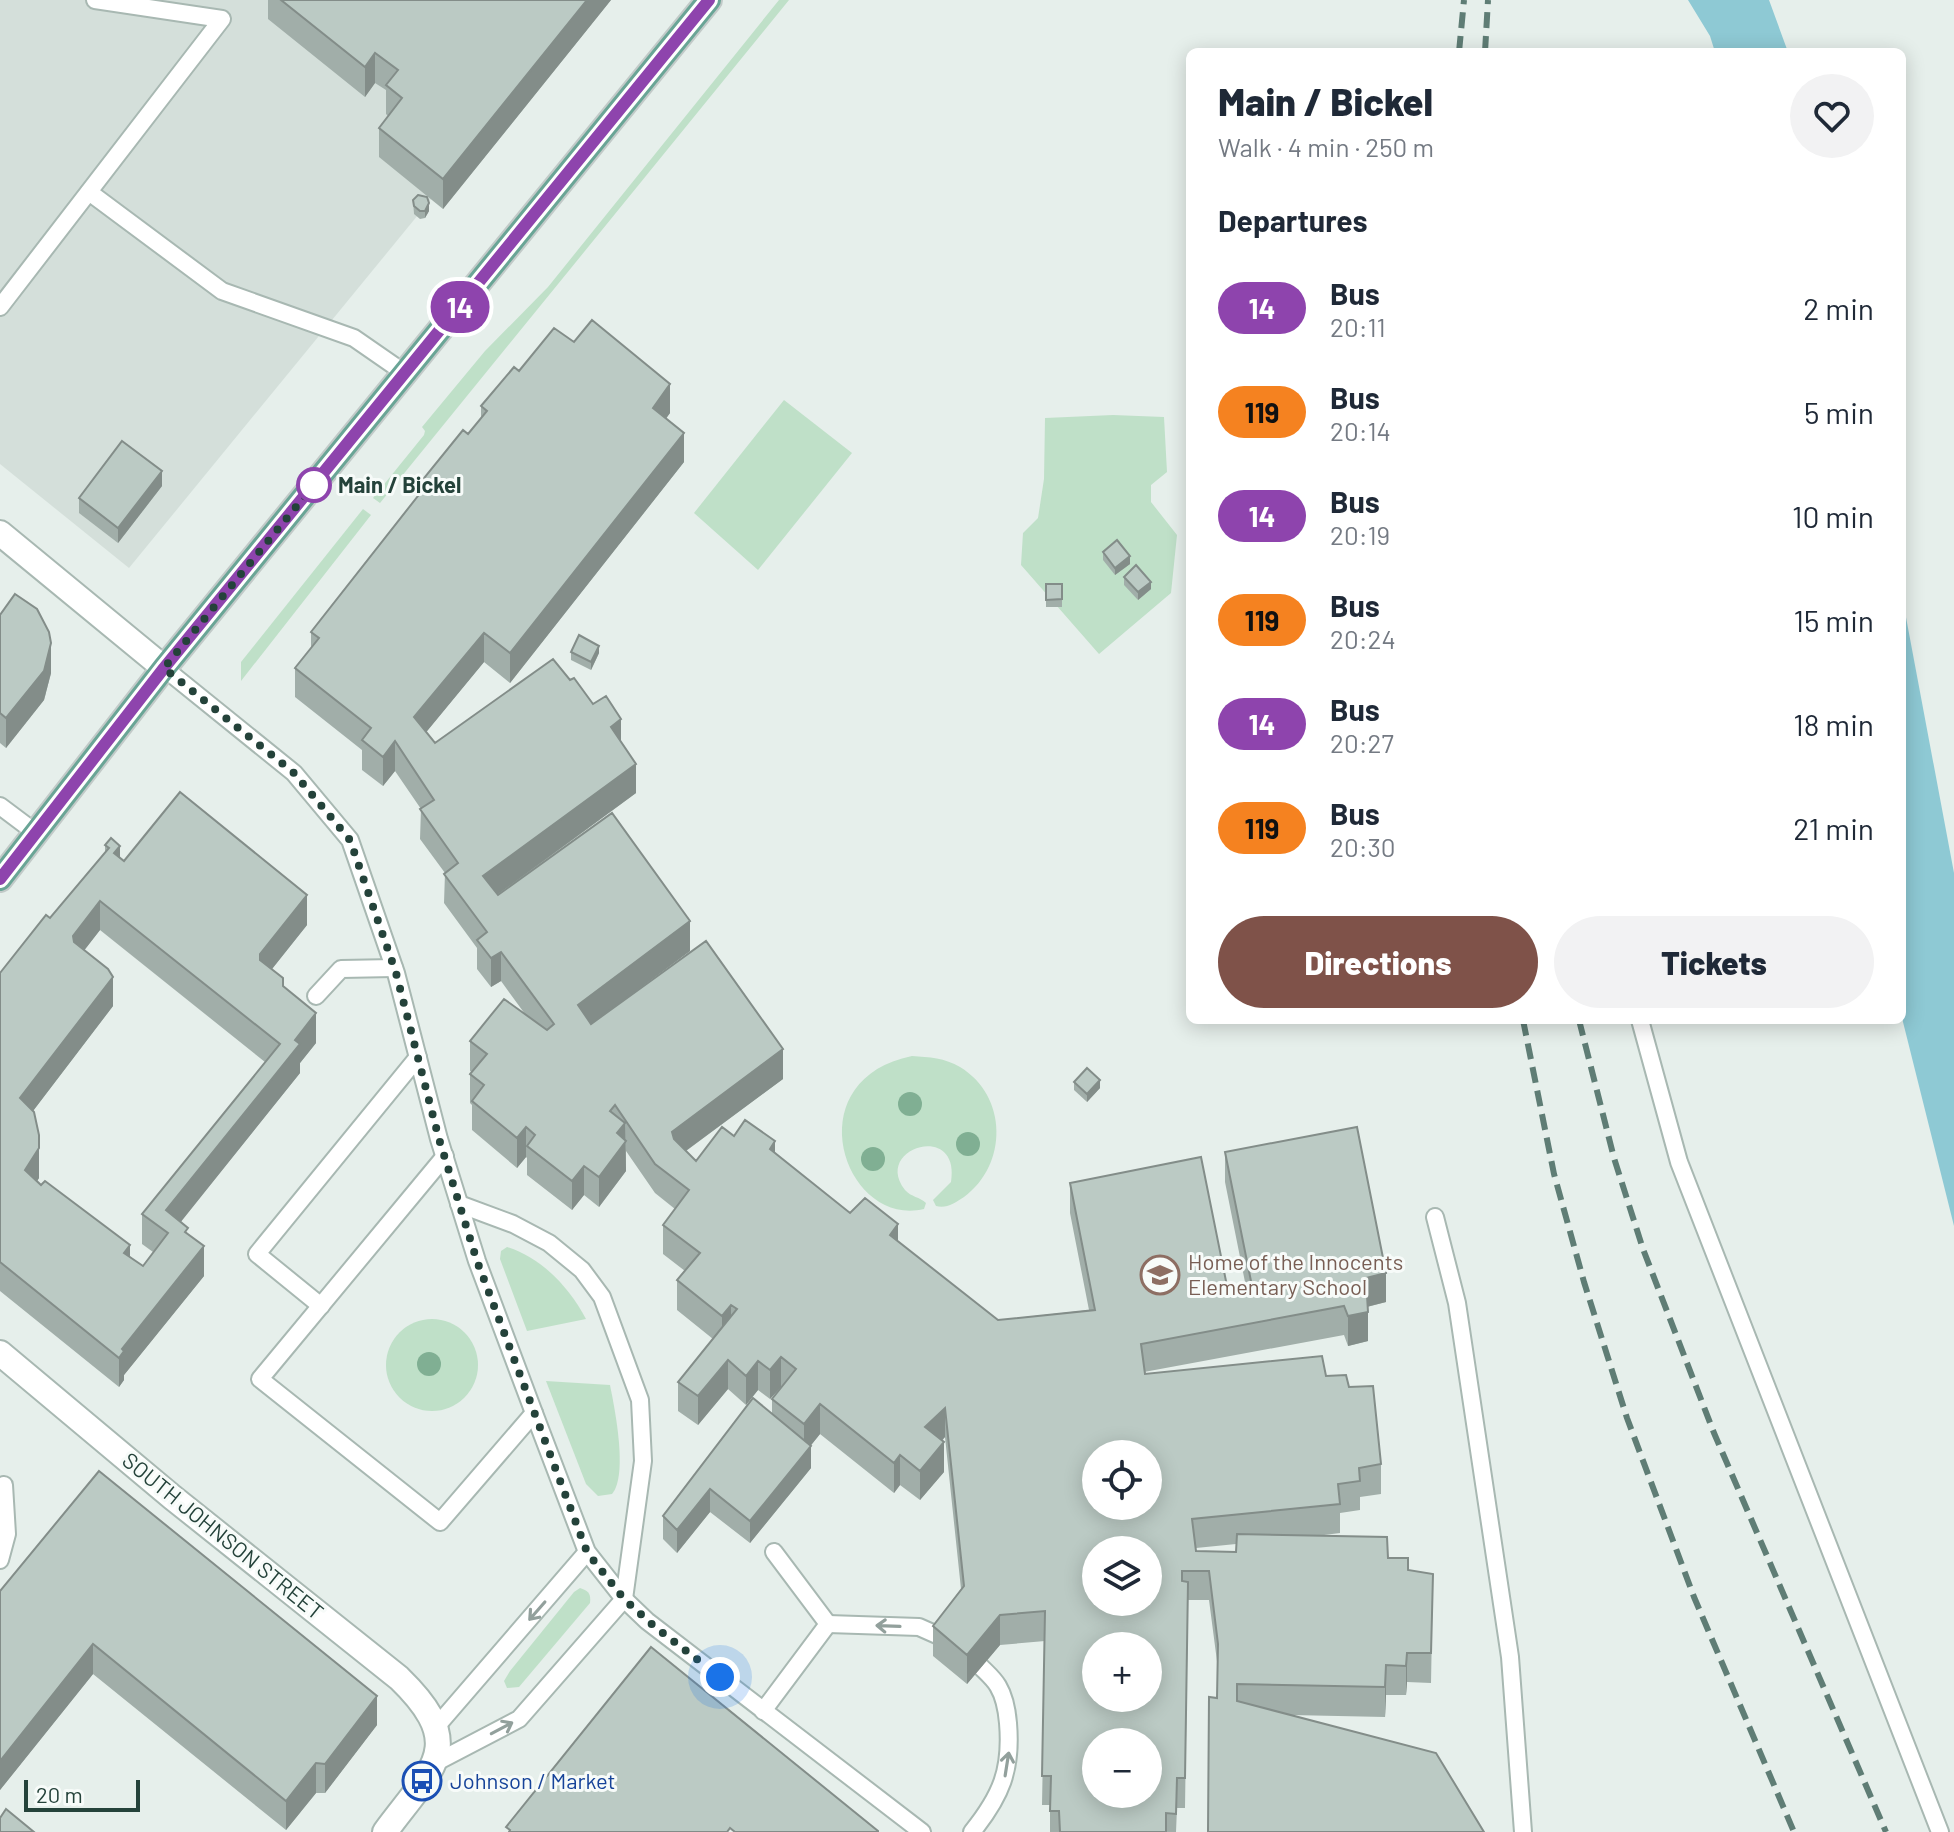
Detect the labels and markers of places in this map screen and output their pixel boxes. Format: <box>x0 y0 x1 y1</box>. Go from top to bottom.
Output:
marker: Main / Bickel <box>297 468 331 502</box>
place label: Main / Bickel <box>338 471 461 497</box>
place label: Home of the Innocents Elementary School <box>1188 1248 1403 1299</box>
school or university icon: Home of the Innocents Elementary School <box>1139 1254 1181 1296</box>
bus stop icon: Johnson / Market <box>401 1760 443 1802</box>
place label: Johnson / Market <box>450 1767 616 1793</box>

